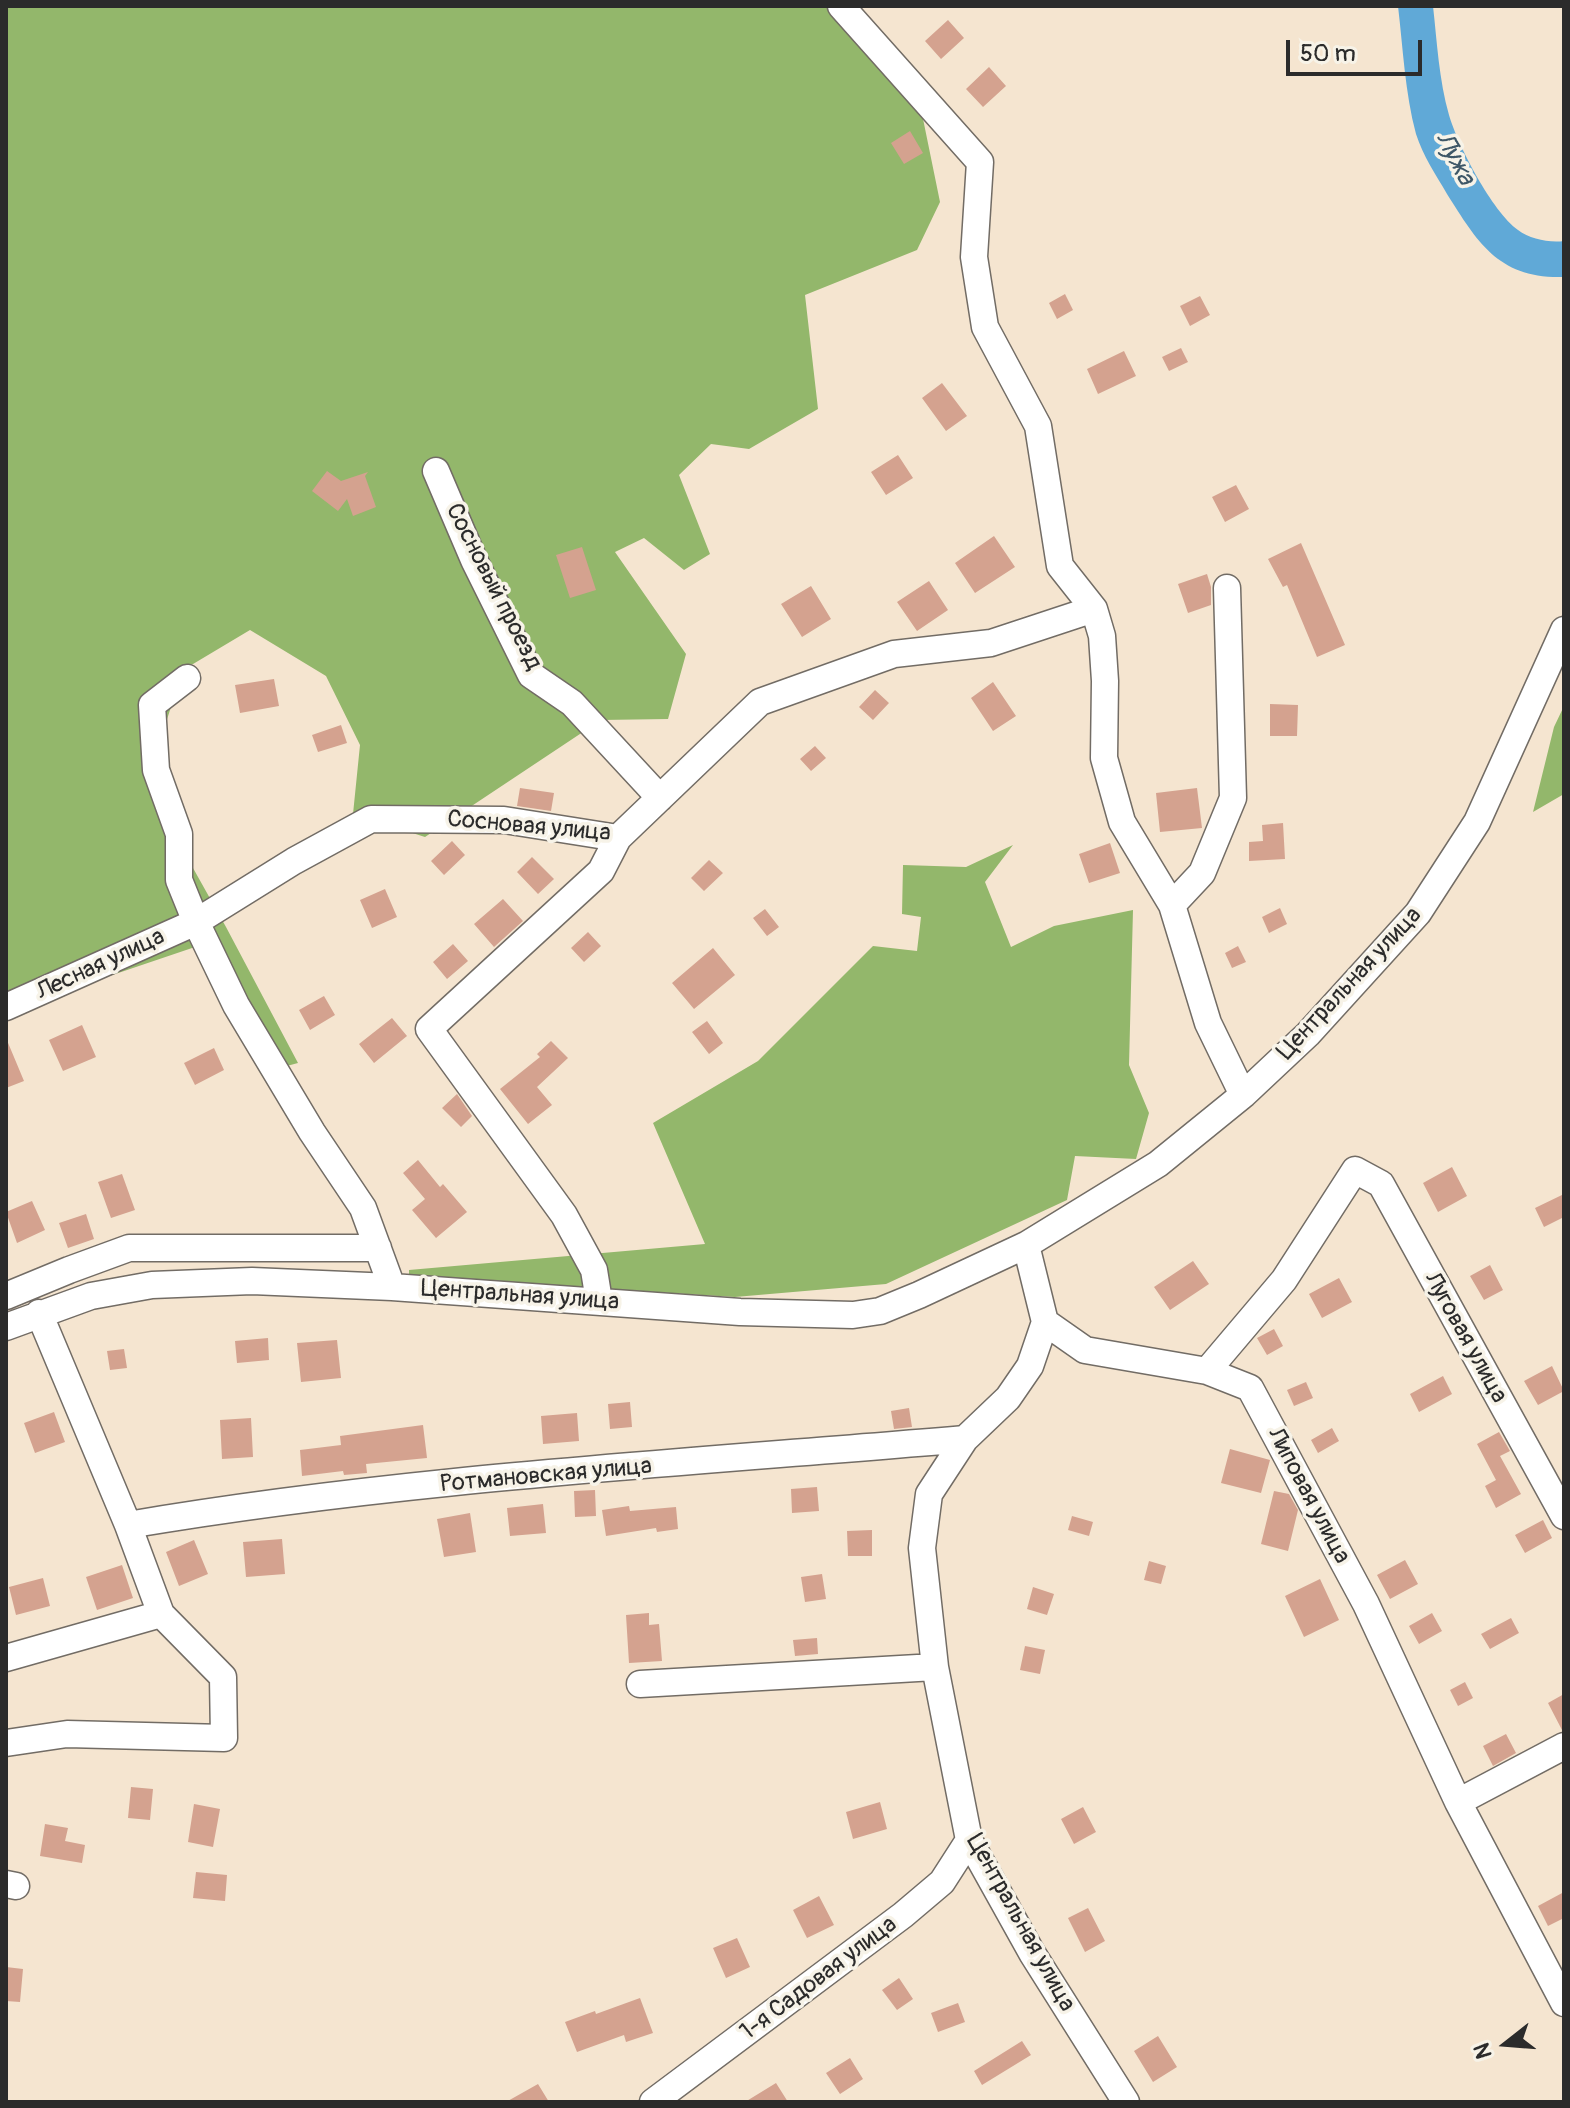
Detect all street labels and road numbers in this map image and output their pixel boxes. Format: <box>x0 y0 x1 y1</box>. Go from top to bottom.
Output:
street label: Сосновый проезд <box>439 499 547 675</box>
street label: Сосновая улица <box>446 806 612 848</box>
street label: Центральная улица <box>1272 902 1428 1066</box>
street label: Лесная улица <box>32 923 170 1007</box>
street label: Луговая улица <box>1417 1268 1513 1408</box>
street label: Центральная улица <box>420 1275 620 1317</box>
street label: Липовая улица <box>1260 1423 1356 1569</box>
street label: Ротмановская улица <box>439 1452 653 1500</box>
street label: Центральная улица <box>959 1829 1081 2017</box>
street label: 1-я Садовая улица <box>735 1911 903 2047</box>

